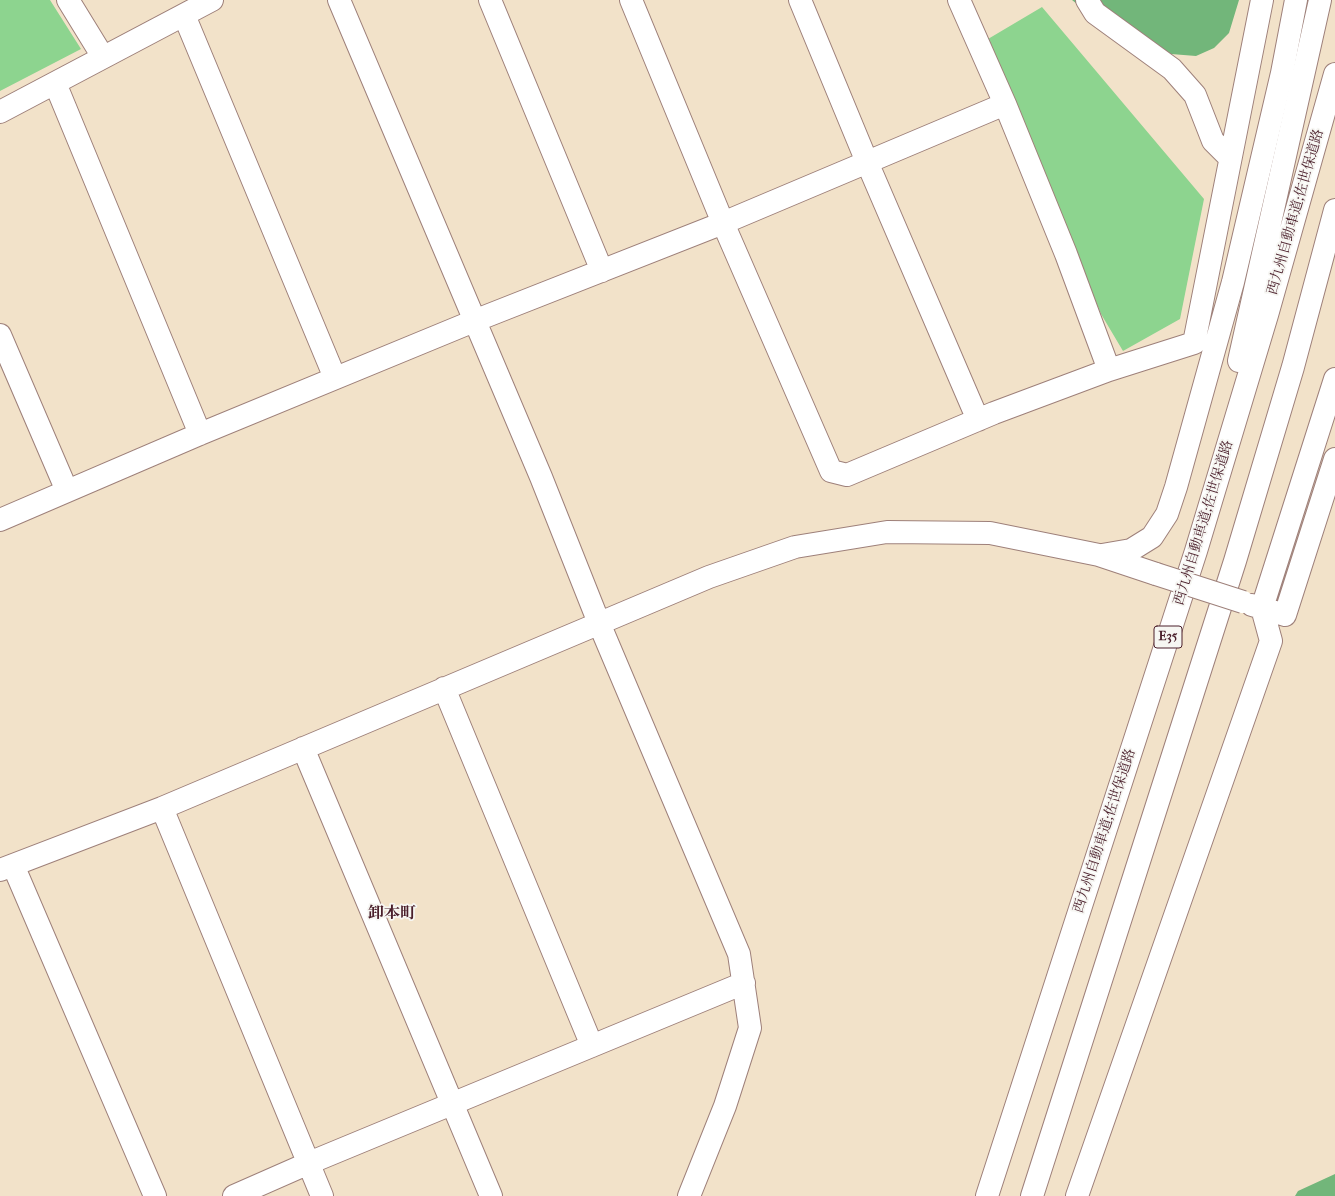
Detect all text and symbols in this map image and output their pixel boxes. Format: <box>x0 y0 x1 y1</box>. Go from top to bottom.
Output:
street label: 西九州自動車道;佐世保道路 <box>1264 127 1328 297</box>
street label: 西九州自動車道;佐世保道路 <box>1171 439 1237 607</box>
road number: E35 <box>1154 626 1182 648</box>
street label: 西九州自動車道;佐世保道路 <box>1071 747 1139 915</box>
district label: 卸本町 <box>368 904 416 924</box>

